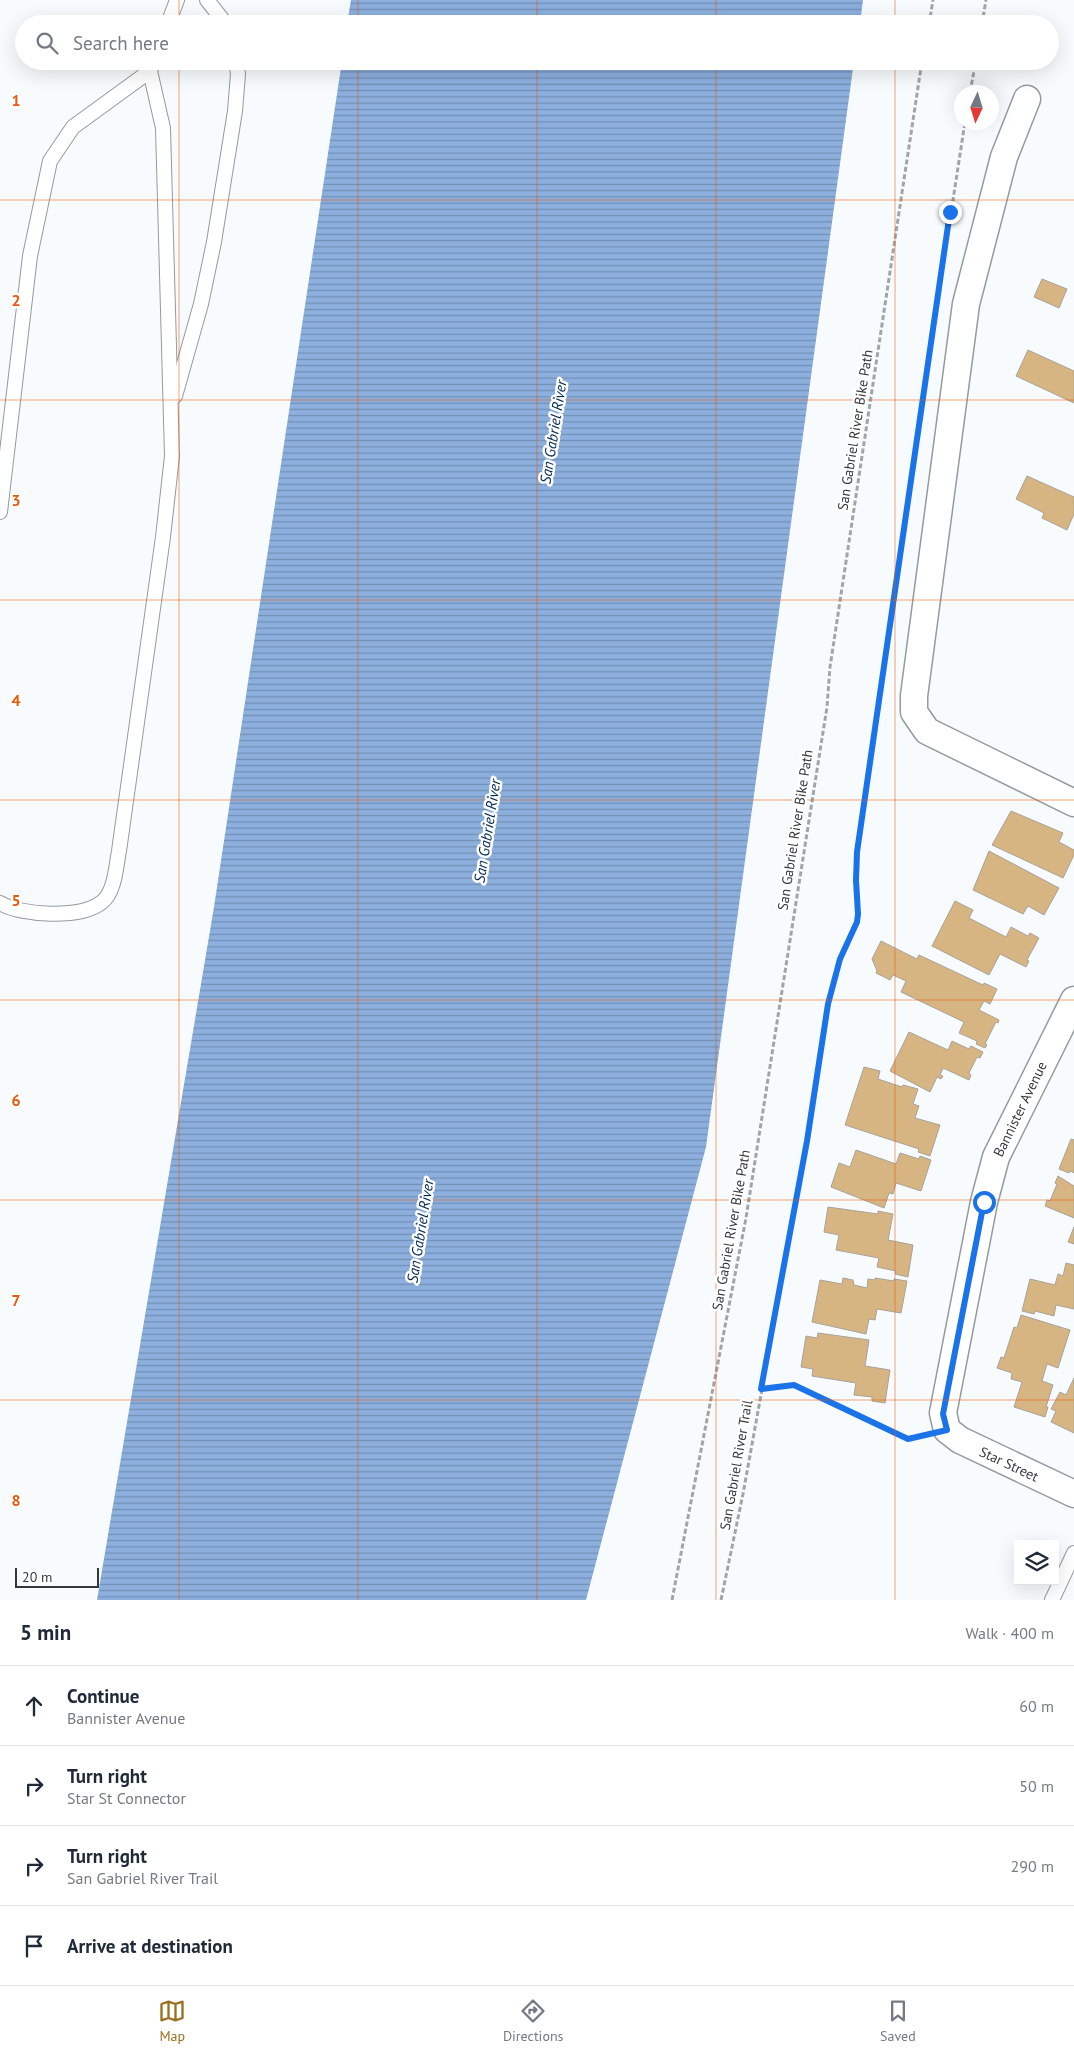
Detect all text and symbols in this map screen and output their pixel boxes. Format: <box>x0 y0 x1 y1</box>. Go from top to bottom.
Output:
search box <box>15 15 1059 70</box>
icon: search <box>33 29 61 57</box>
text: Search here <box>73 31 169 55</box>
north arrow <box>954 85 999 130</box>
text: 1 <box>11 90 21 110</box>
route end <box>939 201 962 224</box>
text: 2 <box>11 290 21 310</box>
street label: San Gabriel River Bike Path <box>833 348 877 512</box>
water label: San Gabriel River <box>535 378 571 485</box>
text: 3 <box>11 490 21 510</box>
text: 4 <box>11 690 21 710</box>
street label: San Gabriel River Bike Path <box>773 748 817 912</box>
water label: San Gabriel River <box>469 777 505 884</box>
text: 5 <box>11 890 21 910</box>
street label: Bannister Avenue <box>989 1059 1051 1159</box>
text: 6 <box>11 1090 21 1110</box>
street label: San Gabriel River Bike Path <box>708 1148 754 1312</box>
water label: San Gabriel River <box>402 1177 438 1284</box>
route start <box>973 1191 996 1214</box>
text: 7 <box>11 1290 21 1310</box>
street label: San Gabriel River Trail <box>716 1398 756 1532</box>
street label: Star Street <box>976 1442 1042 1486</box>
text: 8 <box>11 1490 21 1510</box>
map controls <box>1014 1540 1059 1585</box>
button: layers <box>1014 1540 1059 1585</box>
scale bar <box>15 1565 99 1588</box>
text: 20 m <box>22 1568 52 1586</box>
text: 5 min <box>20 1619 71 1646</box>
text: Walk · 400 m <box>965 1623 1054 1643</box>
text: Continue <box>67 1684 139 1708</box>
icon: ahead <box>20 1692 48 1720</box>
text: 60 m <box>1019 1696 1054 1716</box>
text: Bannister Avenue <box>67 1708 185 1728</box>
text: Turn right <box>67 1764 147 1788</box>
icon: right <box>20 1772 48 1800</box>
text: 50 m <box>1019 1776 1054 1796</box>
text: Star St Connector <box>67 1788 186 1808</box>
text: Turn right <box>67 1844 147 1868</box>
icon: right <box>20 1852 48 1880</box>
text: 290 m <box>1011 1856 1054 1876</box>
text: San Gabriel River Trail <box>67 1868 218 1888</box>
icon: arrive <box>20 1932 48 1960</box>
text: Arrive at destination <box>67 1934 233 1958</box>
tab: Map <box>158 1997 186 2045</box>
tab: Directions <box>503 1997 563 2045</box>
tab: Saved <box>880 1997 916 2045</box>

